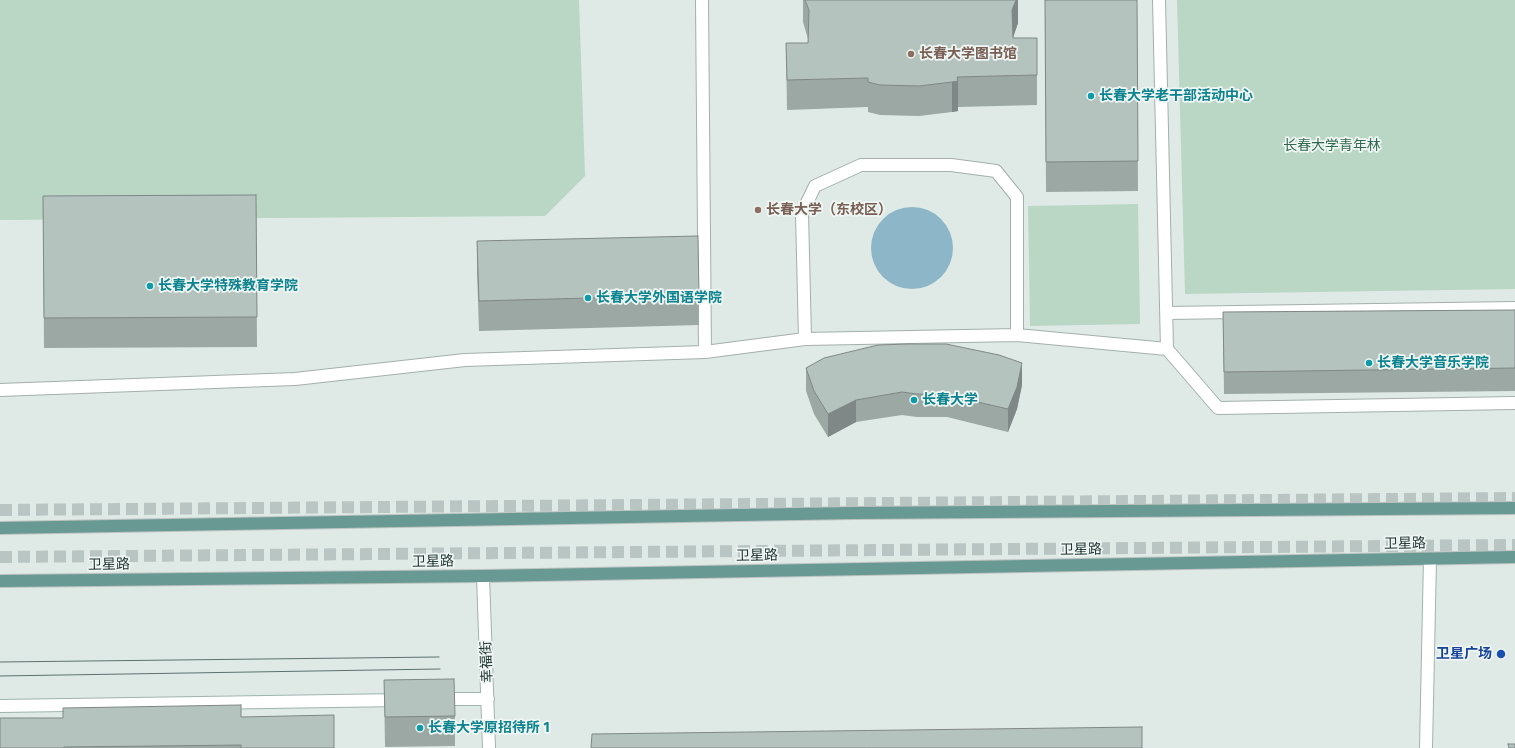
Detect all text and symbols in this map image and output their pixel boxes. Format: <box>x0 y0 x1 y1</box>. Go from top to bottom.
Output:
place label: 长春大学图书馆 <box>919 46 1017 62</box>
marker: 长春大学图书馆 <box>906 49 916 59</box>
place label: 长春大学老干部活动中心 <box>1099 88 1253 104</box>
marker: 长春大学老干部活动中心 <box>1086 91 1096 101</box>
park label: 长春大学青年林 <box>1283 138 1381 154</box>
place label: 长春大学（东校区） <box>766 202 892 218</box>
marker: 长春大学（东校区） <box>753 205 763 215</box>
place label: 长春大学特殊教育学院 <box>158 278 298 294</box>
marker: 长春大学特殊教育学院 <box>145 281 155 291</box>
place label: 长春大学外国语学院 <box>596 290 722 306</box>
marker: 长春大学外国语学院 <box>583 293 593 303</box>
place label: 长春大学音乐学院 <box>1377 355 1489 371</box>
marker: 长春大学音乐学院 <box>1364 358 1374 368</box>
place label: 长春大学 <box>922 392 978 408</box>
marker: 长春大学 <box>909 395 919 405</box>
street label: 卫星路 <box>1384 535 1426 553</box>
street label: 卫星路 <box>1060 541 1102 559</box>
street label: 卫星路 <box>736 547 778 565</box>
street label: 卫星路 <box>412 553 454 571</box>
street label: 卫星路 <box>88 556 130 574</box>
street label: 幸福街 <box>478 641 496 683</box>
place label: 卫星广场 <box>1436 646 1492 662</box>
marker: 卫星广场 <box>1495 648 1507 660</box>
place label: 长春大学原招待所 1 <box>428 720 550 736</box>
marker: 长春大学原招待所 1 <box>415 723 425 733</box>

